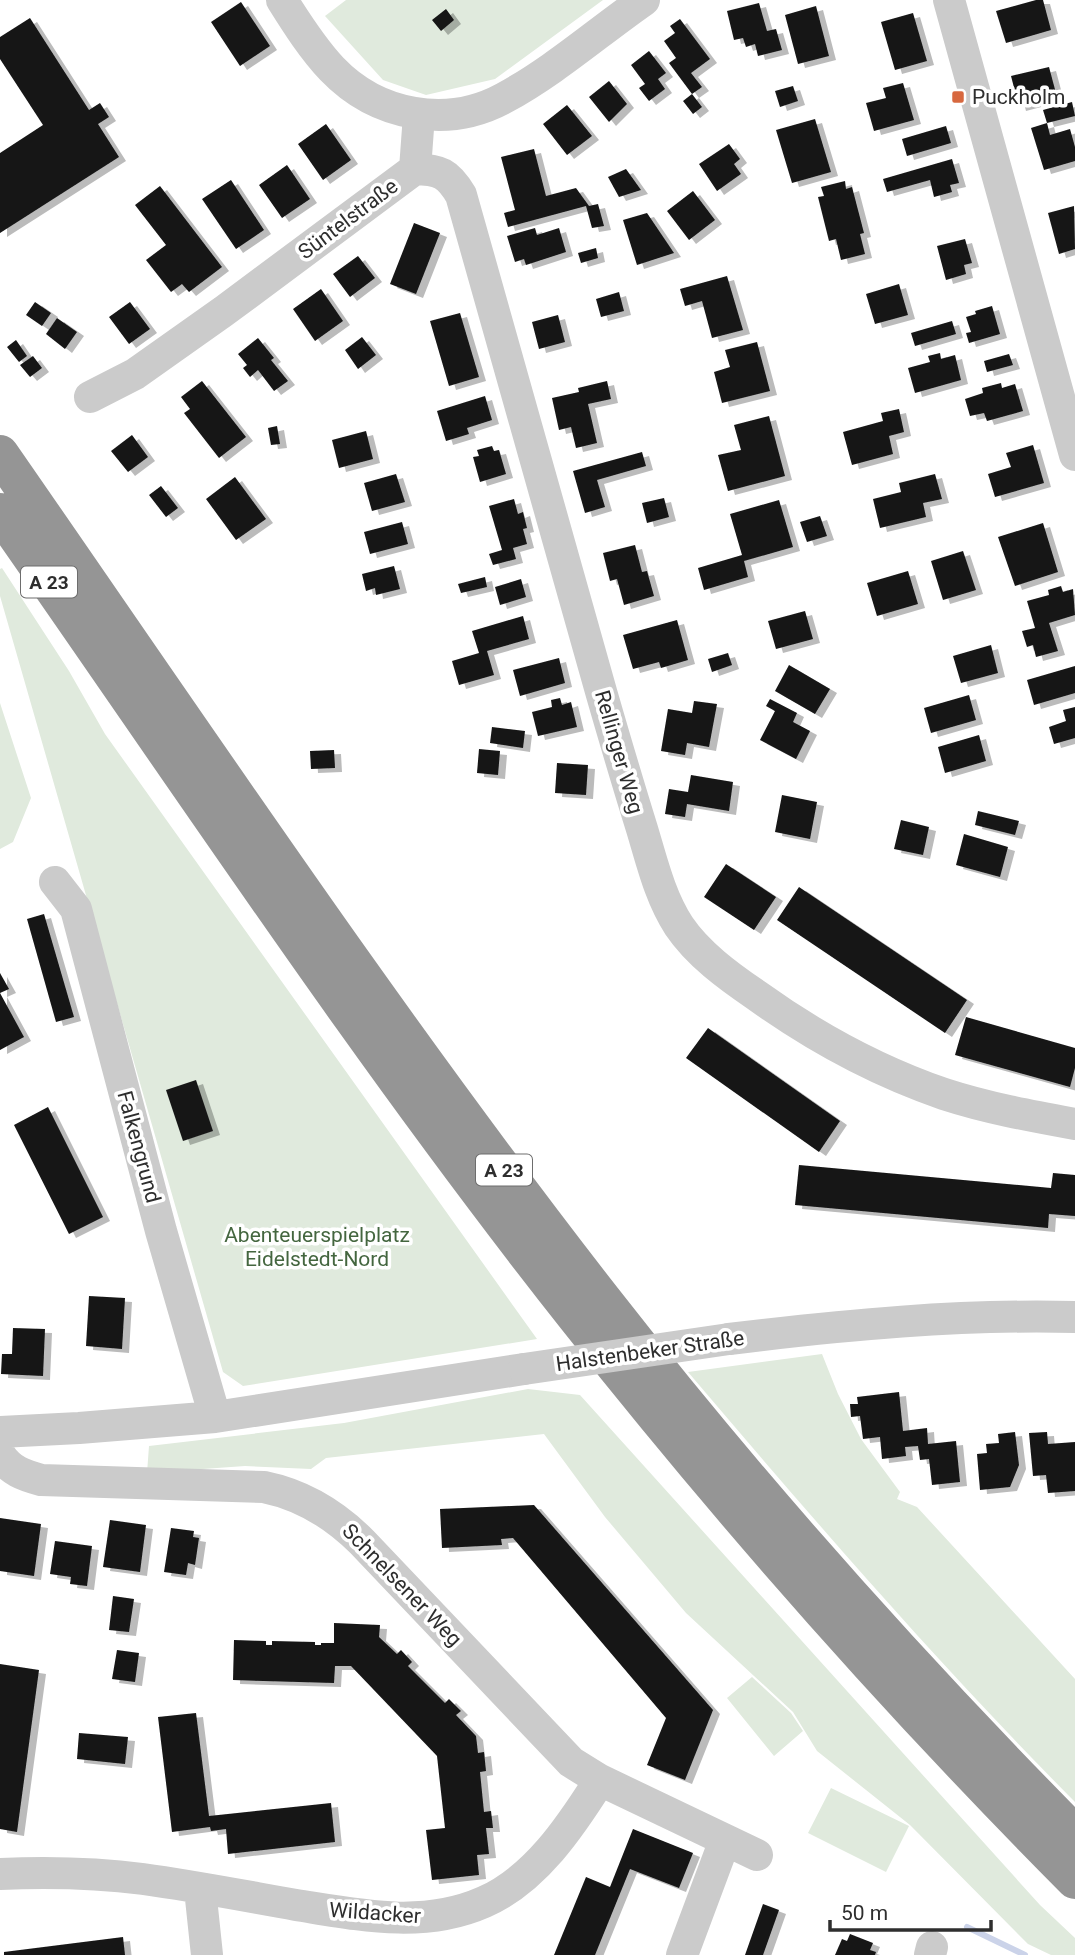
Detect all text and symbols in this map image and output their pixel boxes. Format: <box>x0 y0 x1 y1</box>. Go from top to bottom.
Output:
place label: Puckholm <box>972 85 1066 109</box>
marker: Puckholm <box>950 89 966 105</box>
street label: Süntelstraße <box>294 174 402 264</box>
road number: A 23 <box>21 566 77 597</box>
street label: Rellinger Weg <box>590 687 648 817</box>
street label: Falkengrund <box>113 1088 165 1206</box>
road number: A 23 <box>476 1154 532 1186</box>
park label: Abenteuerspielplatz Eidelstedt-Nord <box>224 1223 410 1271</box>
street label: Halstenbeker Straße <box>554 1326 746 1376</box>
street label: Schnelsener Weg <box>337 1519 467 1651</box>
scale bar <box>830 1888 991 1932</box>
street label: Wildacker <box>328 1898 422 1928</box>
text: 50 m <box>841 1901 888 1925</box>

